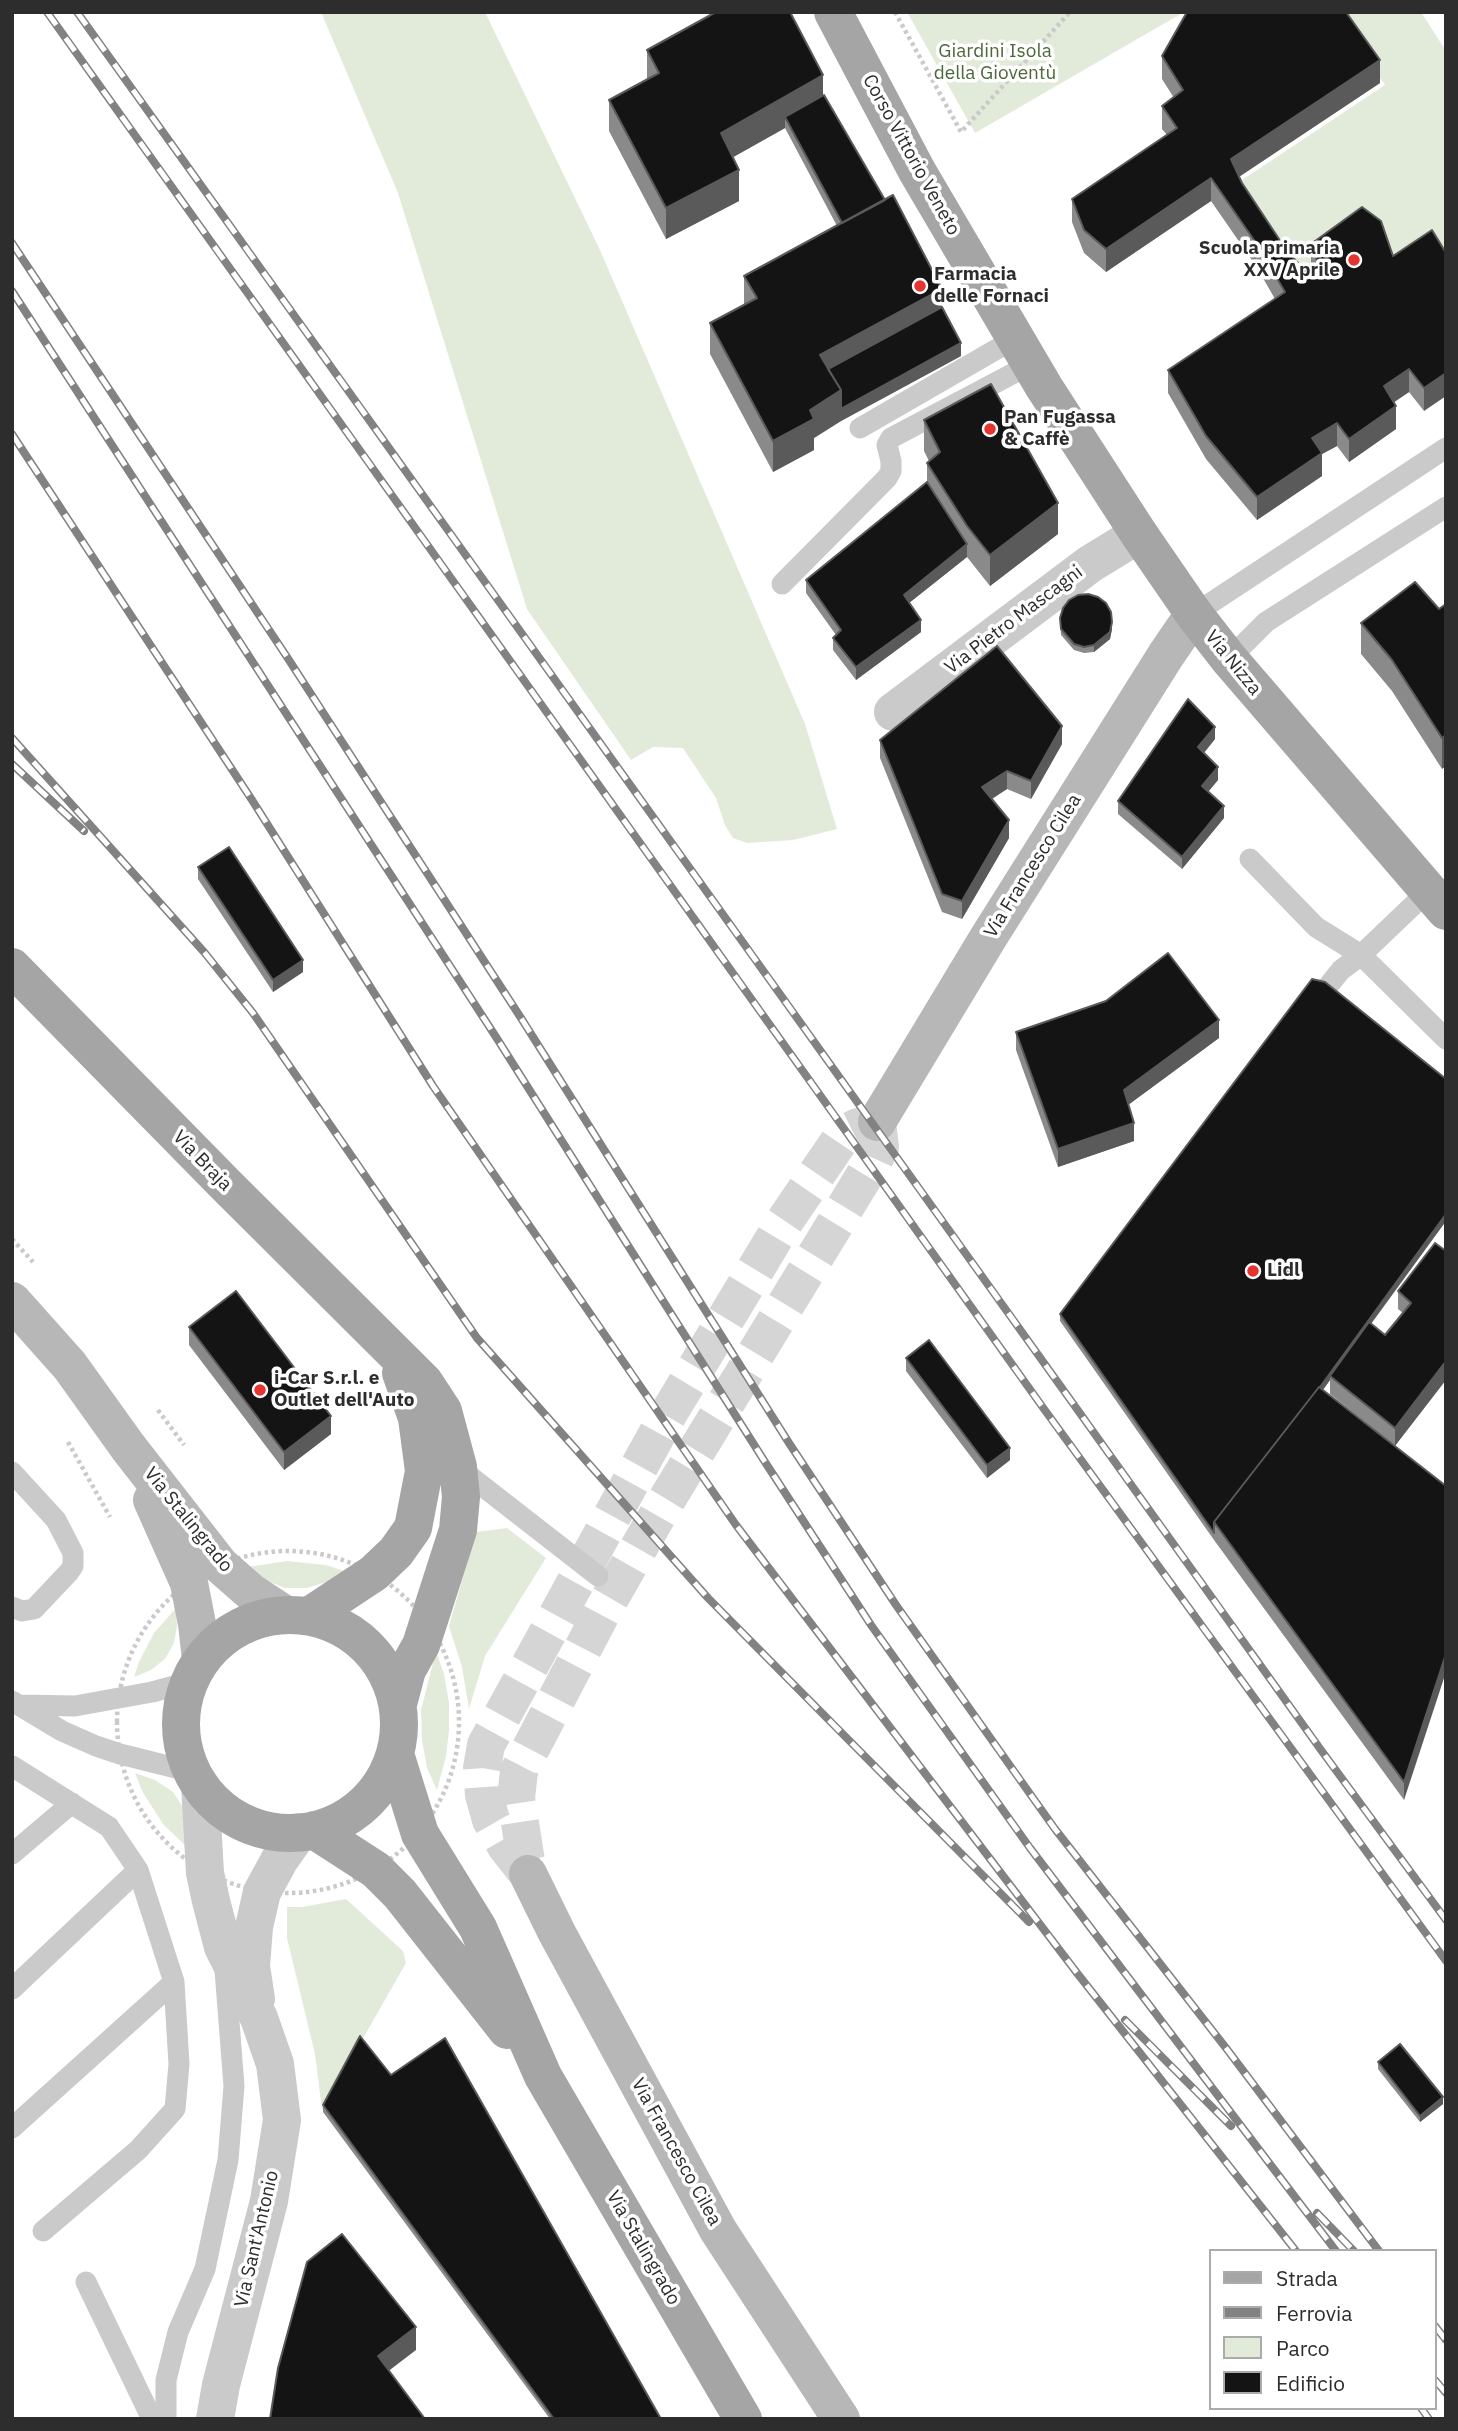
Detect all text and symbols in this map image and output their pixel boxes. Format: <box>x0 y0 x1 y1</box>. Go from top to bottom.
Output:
park label: Giardini Isola della Gioventù <box>934 41 1056 85</box>
street label: Corso Vittorio Veneto <box>857 71 965 239</box>
place label: Scuola primaria XXV Aprile <box>1199 238 1340 282</box>
marker: Scuola primaria XXV Aprile <box>1346 252 1362 268</box>
place label: Farmacia delle Fornaci <box>934 264 1049 308</box>
marker: Farmacia delle Fornaci <box>912 278 928 294</box>
place label: Pan Fugassa & Caffè <box>1004 407 1116 451</box>
marker: Pan Fugassa & Caffè <box>982 421 998 437</box>
street label: Via Pietro Mascagni <box>941 561 1087 679</box>
street label: Via Nizza <box>1200 626 1266 700</box>
street label: Via Francesco Cilea <box>980 790 1086 942</box>
street label: Via Braja <box>168 1126 236 1196</box>
place label: Lidl <box>1267 1260 1300 1282</box>
marker: Lidl <box>1245 1263 1261 1279</box>
place label: i-Car S.r.l. e Outlet dell'Auto <box>274 1368 414 1412</box>
marker: i-Car S.r.l. e Outlet dell'Auto <box>252 1382 268 1398</box>
street label: Via Stalingrado <box>139 1463 237 1577</box>
street label: Via Francesco Cilea <box>626 2074 726 2230</box>
street label: Via Sant'Antonio <box>230 2168 284 2310</box>
street label: Via Stalingrado <box>601 2187 685 2309</box>
legend <box>1210 2249 1437 2410</box>
text: Strada <box>1276 2264 1338 2292</box>
text: Ferrovia <box>1276 2299 1352 2327</box>
text: Parco <box>1276 2334 1330 2362</box>
text: Edificio <box>1276 2369 1345 2397</box>

